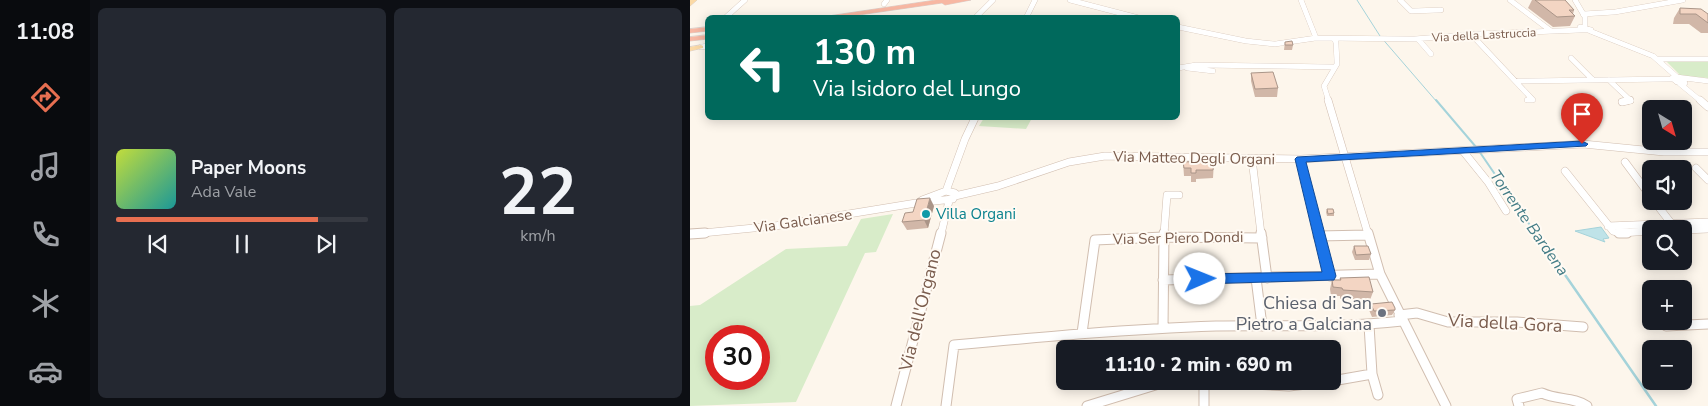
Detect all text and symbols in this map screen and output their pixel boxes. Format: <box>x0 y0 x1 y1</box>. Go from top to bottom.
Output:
text: 11:08 <box>16 17 74 47</box>
street label: Via della Lastruccia <box>1430 24 1537 46</box>
text: 130 m <box>813 29 916 76</box>
icon: left <box>730 35 795 100</box>
text: Via Isidoro del Lungo <box>813 74 1021 104</box>
icon: directions <box>28 80 63 115</box>
pin <box>1561 93 1603 144</box>
icon: arrive <box>1568 100 1596 128</box>
north arrow <box>1642 100 1692 150</box>
map controls <box>1642 100 1692 390</box>
street label: Via Matteo Degli Organi <box>1112 147 1275 169</box>
text: 22 <box>499 148 577 237</box>
icon: music <box>28 149 63 184</box>
text: Paper Moons <box>191 155 306 181</box>
button: sound <box>1642 160 1692 210</box>
water label: Torrente Bardena <box>1484 166 1574 280</box>
text: Ada Vale <box>191 181 256 203</box>
street label: Via Galcianese <box>752 204 853 238</box>
place label: Villa Organi <box>935 204 1016 224</box>
marker: Villa Organi <box>920 208 932 220</box>
icon: phone <box>28 217 63 252</box>
button: search <box>1642 220 1692 270</box>
text: km/h <box>520 225 556 247</box>
street label: Via Ser Piero Dondi <box>1111 227 1244 249</box>
icon: previous <box>144 230 172 258</box>
icon: pause <box>228 230 256 258</box>
icon: next <box>312 230 340 258</box>
street label: Via dell'Organo <box>893 246 947 375</box>
position arrow <box>1173 252 1225 304</box>
button: + <box>1642 280 1692 330</box>
icon: climate <box>28 286 63 321</box>
place label: Chiesa di San Pietro a Galciana <box>1236 291 1372 336</box>
marker: Chiesa di San Pietro a Galciana <box>1376 307 1388 319</box>
street label: Via della Gora <box>1446 308 1563 338</box>
speed limit sign: 30 <box>705 325 770 390</box>
button: − <box>1642 340 1692 390</box>
text: 11:10 · 2 min · 690 m <box>1105 352 1292 378</box>
icon: car <box>28 354 63 389</box>

